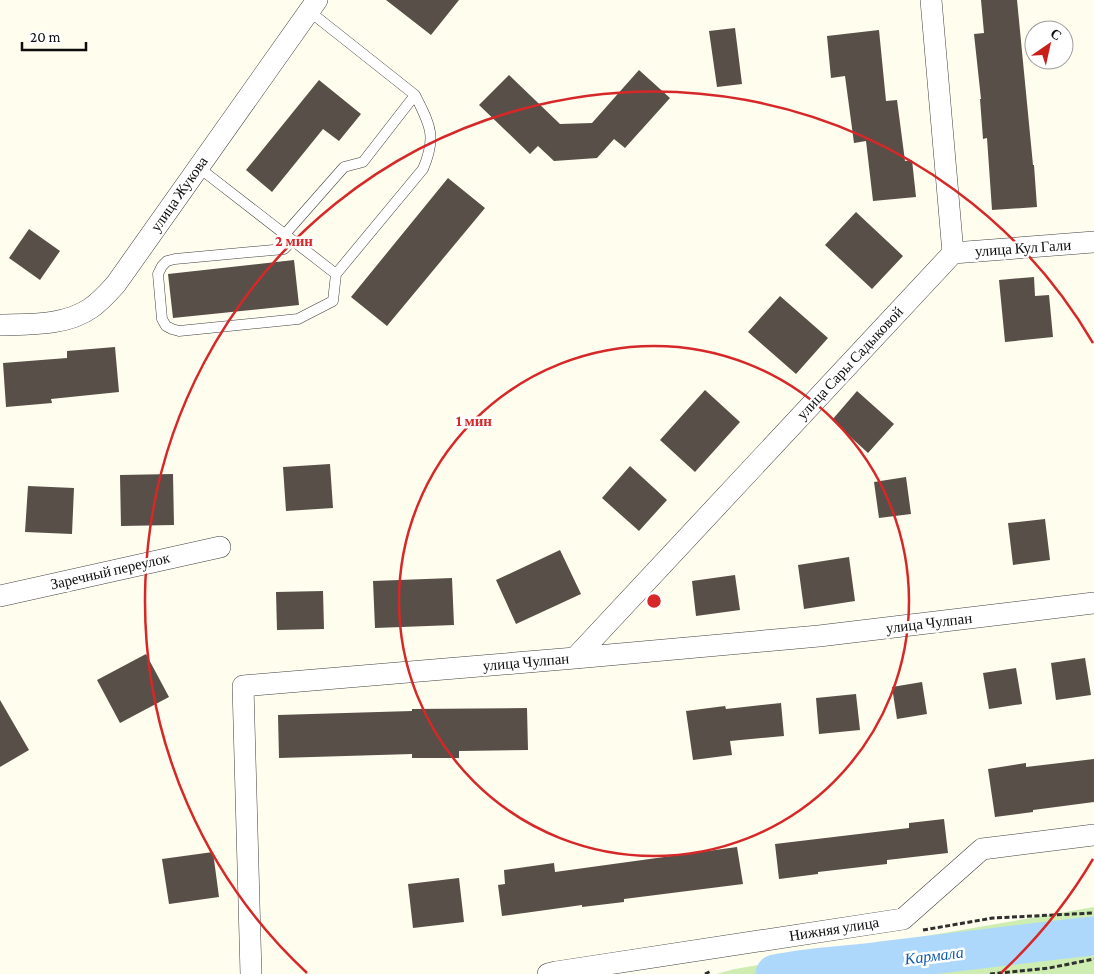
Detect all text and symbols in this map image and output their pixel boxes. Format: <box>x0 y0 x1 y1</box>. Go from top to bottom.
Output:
scale bar <box>22 20 86 52</box>
north arrow <box>1024 20 1074 70</box>
text: С <box>1048 25 1065 44</box>
text: 20 m <box>30 29 61 45</box>
street label: улица Жукова <box>147 153 211 234</box>
text: 2 мин <box>275 233 313 249</box>
street label: улица Кул Гали <box>974 237 1072 259</box>
street label: улица Сары Садыковой <box>794 303 906 423</box>
text: 1 мин <box>456 413 492 429</box>
street label: Заречный переулок <box>49 549 172 593</box>
centre of rings <box>645 592 663 610</box>
street label: улица Чулпан <box>885 610 973 636</box>
street label: улица Чулпан <box>482 650 570 674</box>
street label: Нижняя улица <box>788 914 880 944</box>
water label: Кармала <box>903 943 965 969</box>

